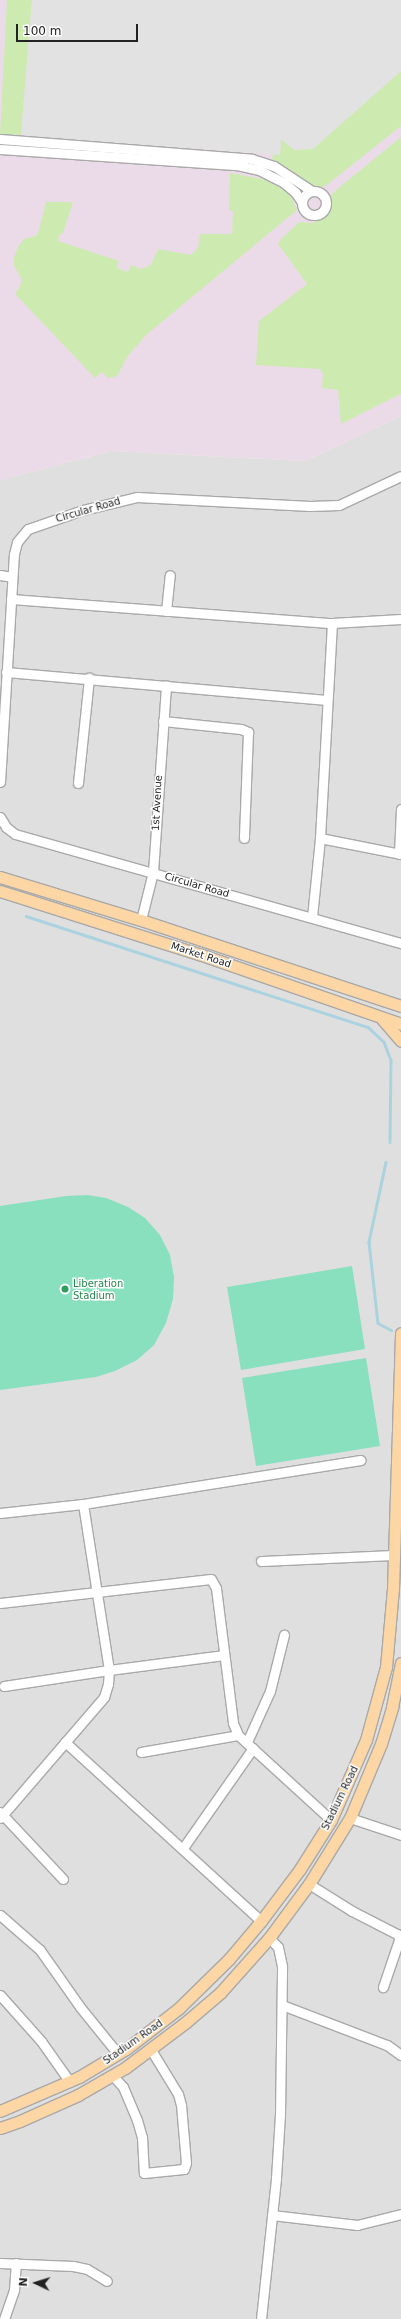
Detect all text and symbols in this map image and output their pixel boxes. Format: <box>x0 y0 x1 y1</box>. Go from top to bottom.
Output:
scale bar <box>18 16 140 42</box>
text: 100 m <box>23 24 61 38</box>
street label: Circular Road <box>54 495 122 525</box>
street label: 1st Avenue <box>150 775 164 831</box>
street label: Circular Road <box>163 870 231 900</box>
street label: Market Road <box>169 940 233 970</box>
place label: Liberation Stadium <box>73 1277 123 1300</box>
marker: Liberation Stadium <box>60 1284 70 1294</box>
street label: Stadium Road <box>319 1764 361 1832</box>
street label: Stadium Road <box>101 2017 165 2067</box>
north arrow <box>16 2263 56 2303</box>
text: N <box>17 2277 30 2287</box>

